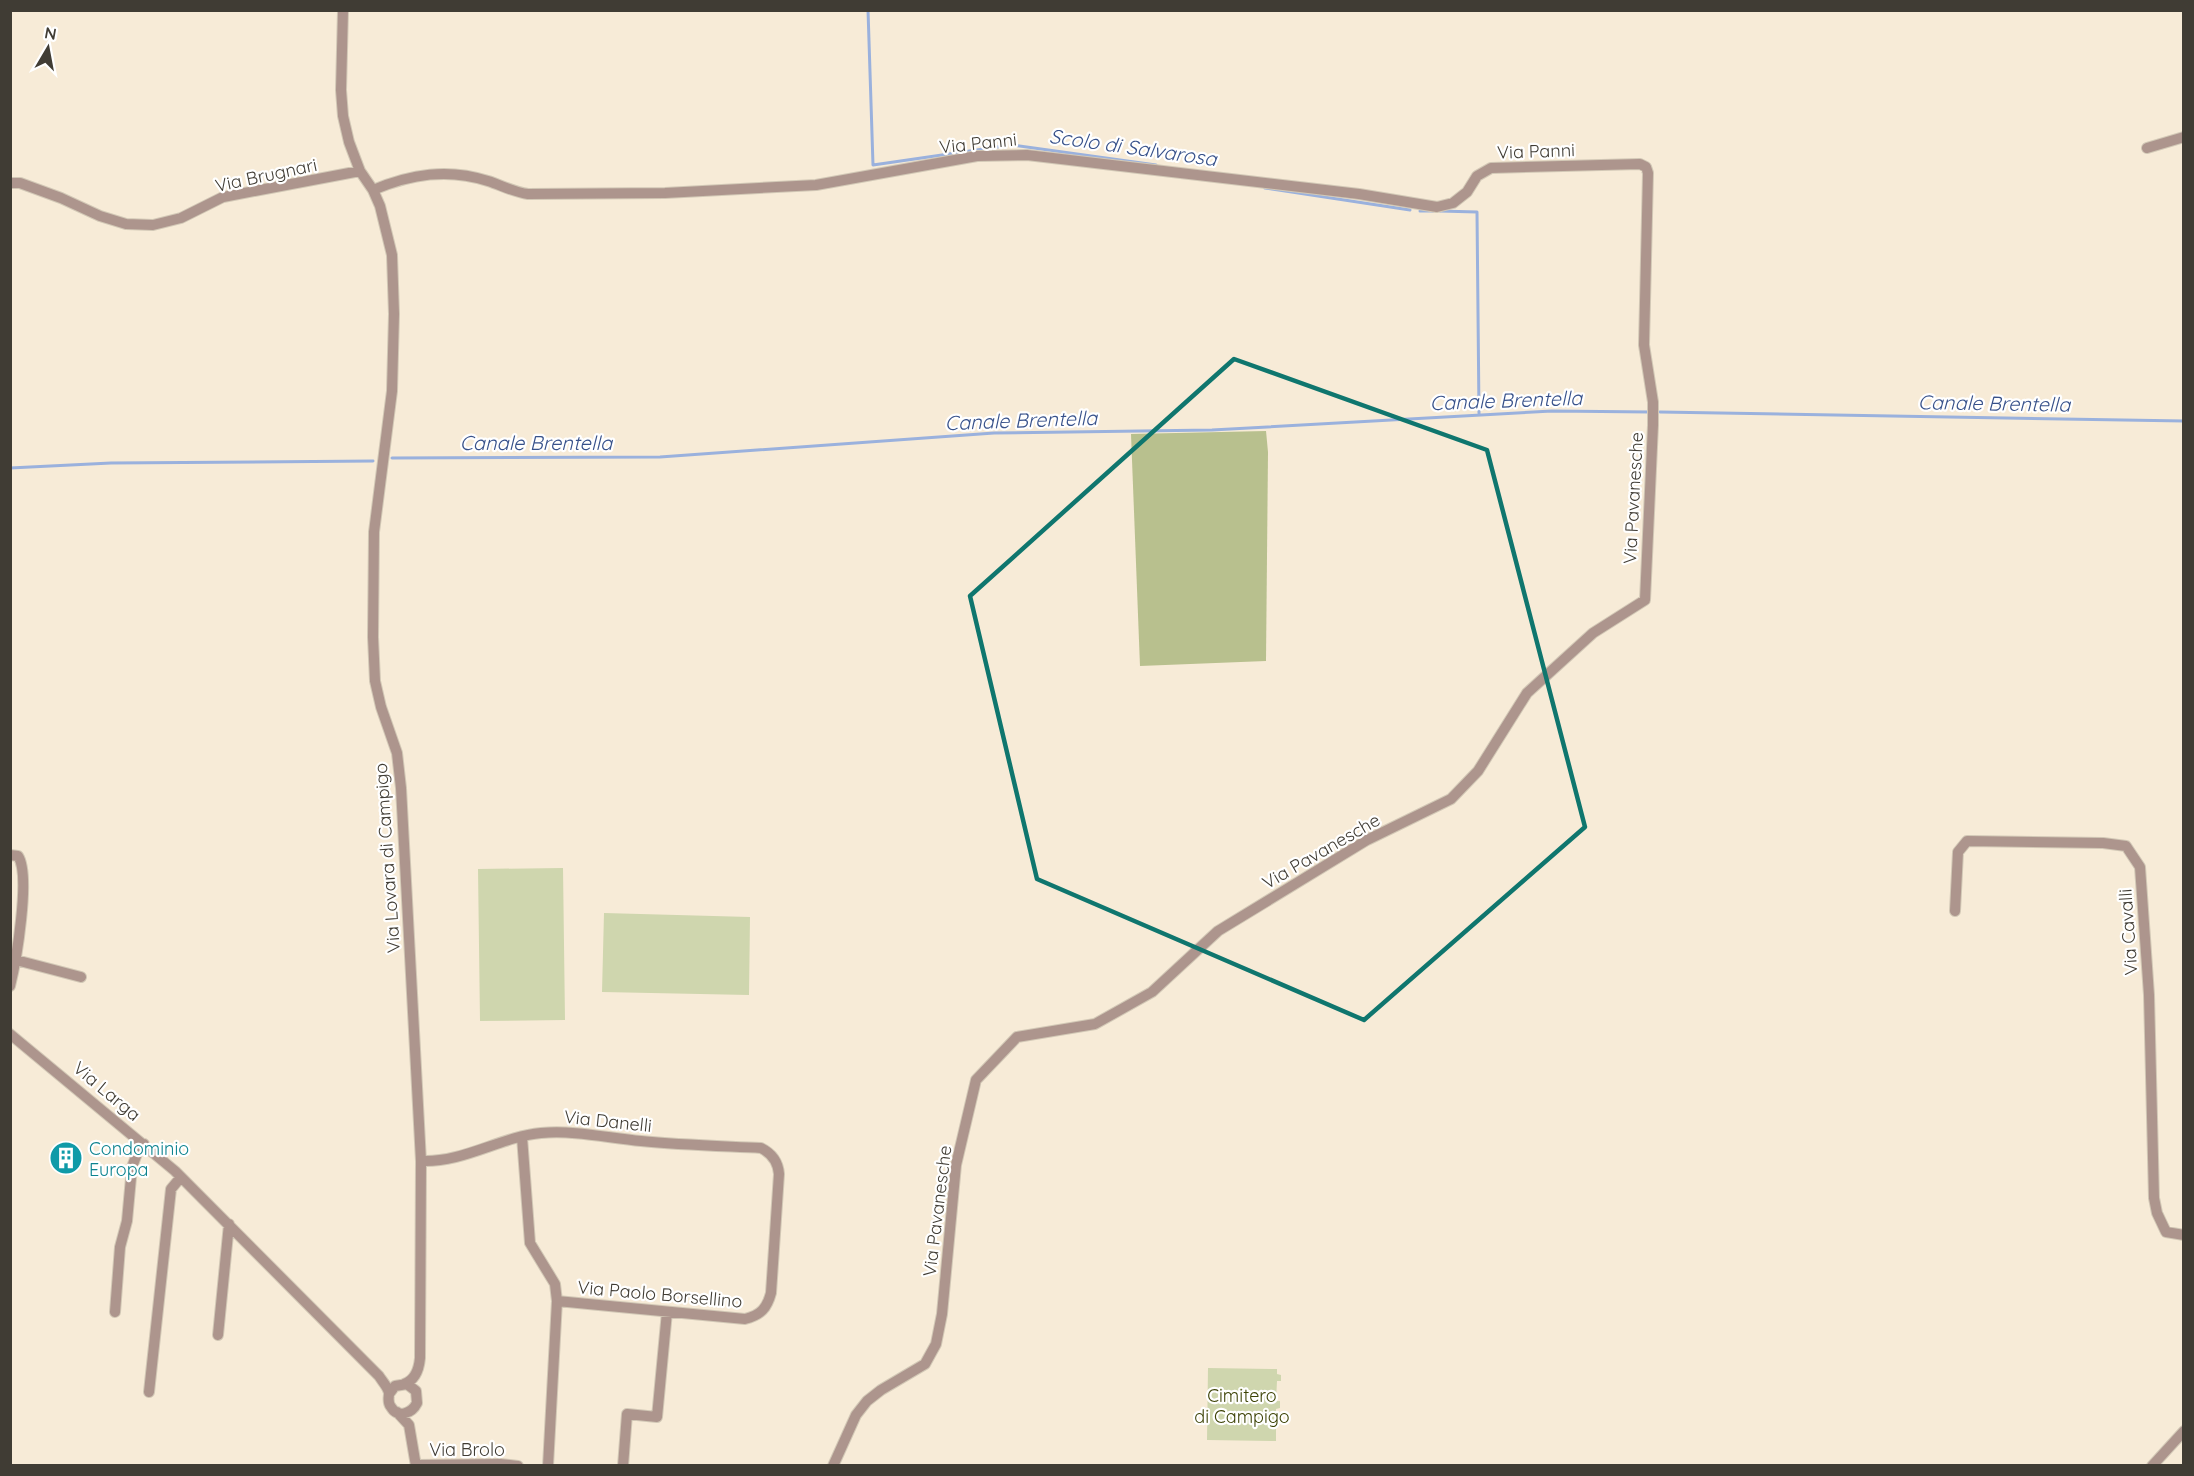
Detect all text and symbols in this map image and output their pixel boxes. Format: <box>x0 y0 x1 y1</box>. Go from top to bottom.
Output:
north arrow <box>18 18 78 78</box>
text: N <box>43 22 58 44</box>
water label: Scolo di Salvarosa <box>1048 123 1220 171</box>
street label: Via Panni <box>938 127 1018 159</box>
street label: Via Panni <box>1497 138 1575 164</box>
street label: Via Brugnari <box>213 153 319 197</box>
water label: Canale Brentella <box>1429 385 1584 415</box>
water label: Canale Brentella <box>1918 389 2072 417</box>
water label: Canale Brentella <box>944 405 1099 435</box>
water label: Canale Brentella <box>460 430 614 455</box>
street label: Via Pavanesche <box>1618 431 1648 565</box>
street label: Via Lovara di Campigo <box>369 762 405 954</box>
street label: Via Pavanesche <box>1258 808 1384 894</box>
street label: Via Cavalli <box>2114 888 2142 976</box>
street label: Via Larga <box>69 1056 145 1126</box>
street label: Via Danelli <box>563 1105 653 1137</box>
place label: Condominio Europa <box>89 1137 189 1181</box>
building icon: Condominio Europa <box>48 1140 84 1176</box>
street label: Via Pavanesche <box>918 1144 956 1278</box>
street label: Via Paolo Borsellino <box>577 1275 743 1313</box>
park label: Cimitero di Campigo <box>1194 1384 1290 1428</box>
street label: Via Brolo <box>429 1438 505 1461</box>

